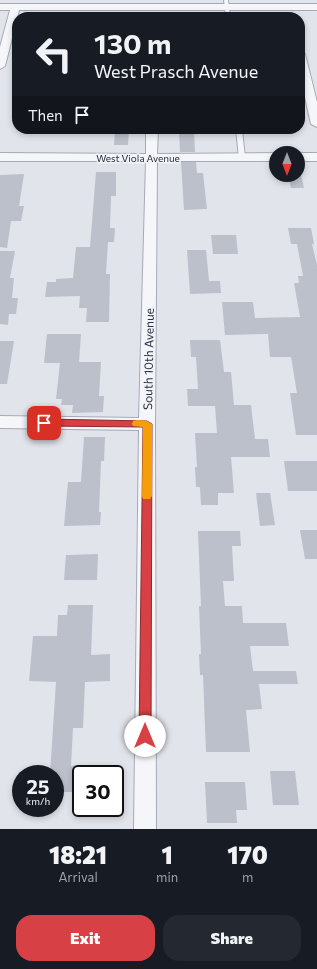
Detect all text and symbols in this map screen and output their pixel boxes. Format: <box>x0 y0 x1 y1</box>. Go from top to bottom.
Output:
text: 130 m <box>94 26 171 60</box>
icon: left <box>28 28 80 80</box>
text: West Prasch Avenue <box>94 60 258 82</box>
icon: arrive <box>71 104 93 126</box>
text: Then <box>28 106 63 124</box>
north arrow <box>269 146 305 182</box>
map controls <box>269 146 305 182</box>
street label: West Viola Avenue <box>96 152 180 164</box>
street label: South 10th Avenue <box>140 308 156 410</box>
pin <box>27 406 61 440</box>
icon: arrive <box>33 412 55 434</box>
position arrow <box>124 715 166 757</box>
speed limit sign: 30 <box>72 765 124 817</box>
text: 25 <box>26 774 50 798</box>
text: km/h <box>26 795 50 807</box>
text: 18:21 <box>49 840 107 869</box>
text: 1 <box>162 840 173 869</box>
text: 170 <box>227 840 268 869</box>
text: Arrival <box>58 869 98 885</box>
text: min <box>156 869 178 885</box>
text: m <box>242 869 253 885</box>
button: Exit <box>16 915 155 961</box>
button: Share <box>163 915 301 961</box>

